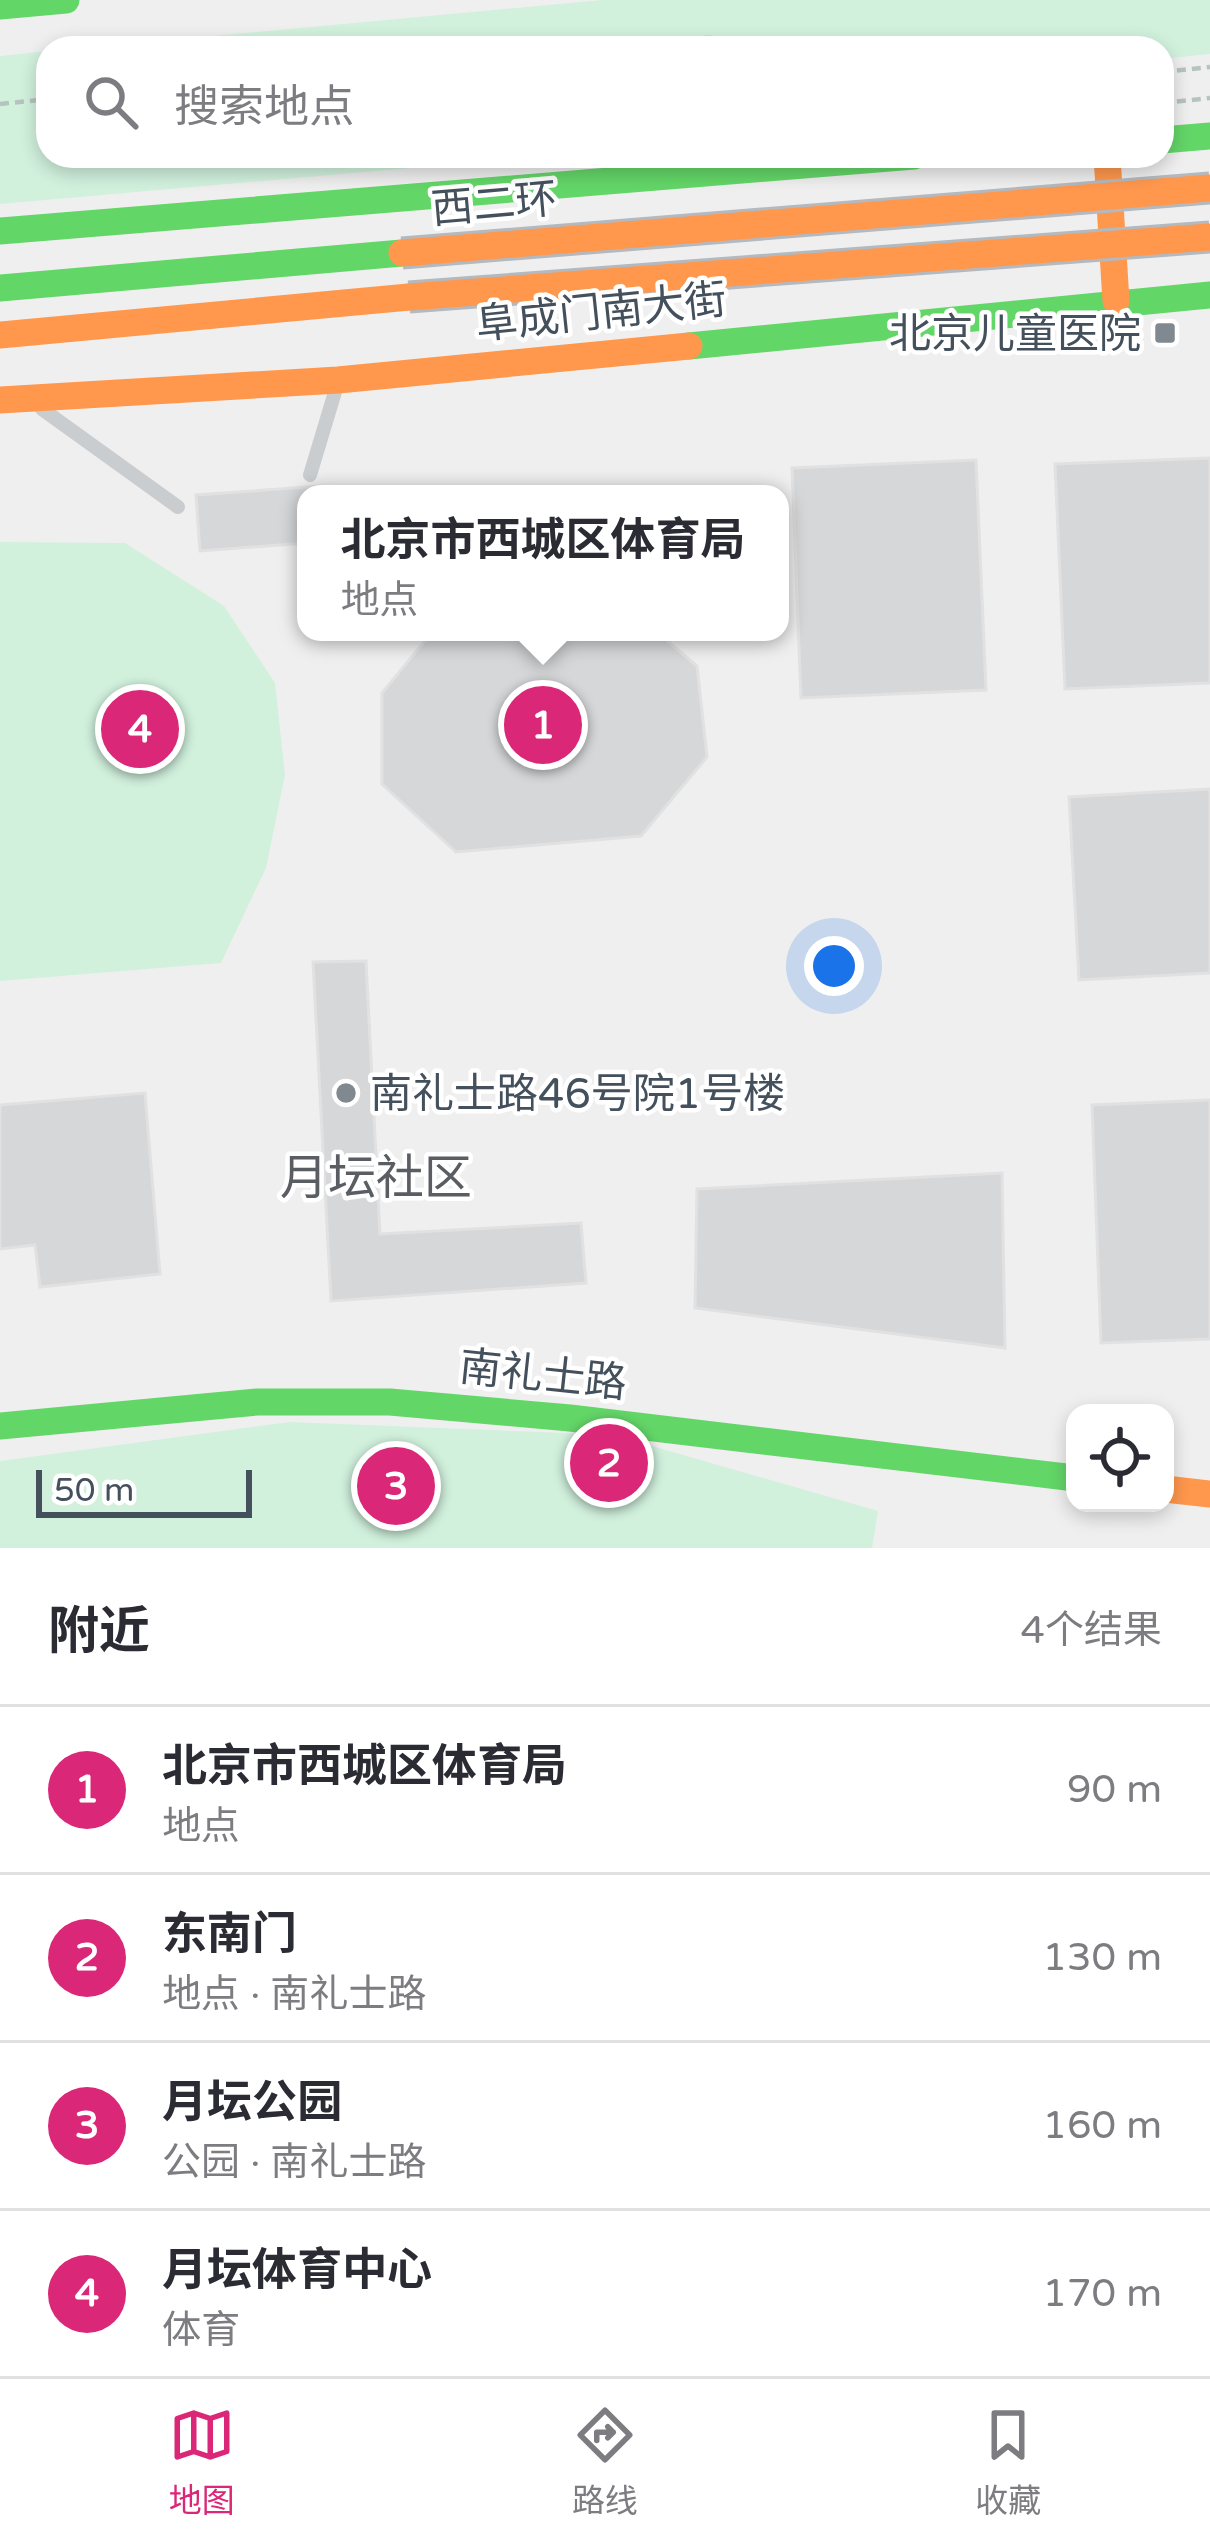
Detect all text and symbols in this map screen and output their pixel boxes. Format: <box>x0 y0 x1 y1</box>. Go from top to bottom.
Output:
search box <box>36 36 1174 168</box>
icon: search <box>78 69 144 135</box>
text: 搜索地点 <box>174 81 354 135</box>
street label: 西二环 <box>429 174 559 235</box>
street label: 阜成门南大街 <box>473 274 729 351</box>
place label: 北京儿童医院 <box>889 309 1141 360</box>
marker: 北京儿童医院 <box>1152 320 1178 346</box>
popup <box>297 485 789 641</box>
text: 北京市西城区体育局 <box>340 514 746 568</box>
text: 地点 <box>340 577 419 624</box>
pin: 1 <box>504 680 582 770</box>
pin: 4 <box>101 684 179 774</box>
your location <box>804 936 864 996</box>
place label: 南礼士路46号院1号楼 <box>370 1069 785 1120</box>
marker: 南礼士路46号院1号楼 <box>333 1080 359 1106</box>
district label: 月坛社区 <box>280 1150 472 1208</box>
street label: 南礼士路 <box>457 1341 629 1410</box>
map controls <box>1066 1404 1174 1512</box>
button: locate <box>1066 1404 1174 1512</box>
pin: 2 <box>570 1418 648 1508</box>
pin: 3 <box>357 1441 435 1531</box>
scale bar <box>36 1464 252 1517</box>
text: 50 m <box>54 1471 134 1510</box>
text: 附近 <box>48 1601 150 1663</box>
text: 4个结果 <box>1021 1607 1162 1654</box>
text: 北京市西城区体育局 <box>162 1740 567 1794</box>
text: 1 <box>75 1766 99 1813</box>
text: 90 m <box>1067 1766 1162 1813</box>
text: 地点 <box>162 1803 240 1850</box>
text: 东南门 <box>162 1908 297 1962</box>
text: 2 <box>75 1934 99 1981</box>
text: 130 m <box>1043 1934 1162 1981</box>
text: 地点 · 南礼士路 <box>162 1971 426 2018</box>
text: 月坛公园 <box>162 2076 342 2130</box>
text: 3 <box>75 2102 99 2149</box>
text: 160 m <box>1043 2102 1162 2149</box>
text: 公园 · 南礼士路 <box>162 2139 426 2186</box>
text: 月坛体育中心 <box>162 2244 432 2298</box>
text: 4 <box>75 2270 99 2317</box>
text: 170 m <box>1043 2270 1162 2317</box>
text: 体育 <box>162 2307 240 2354</box>
tab: 地图 <box>169 2402 235 2522</box>
tab: 路线 <box>572 2402 638 2522</box>
tab: 收藏 <box>975 2402 1041 2522</box>

